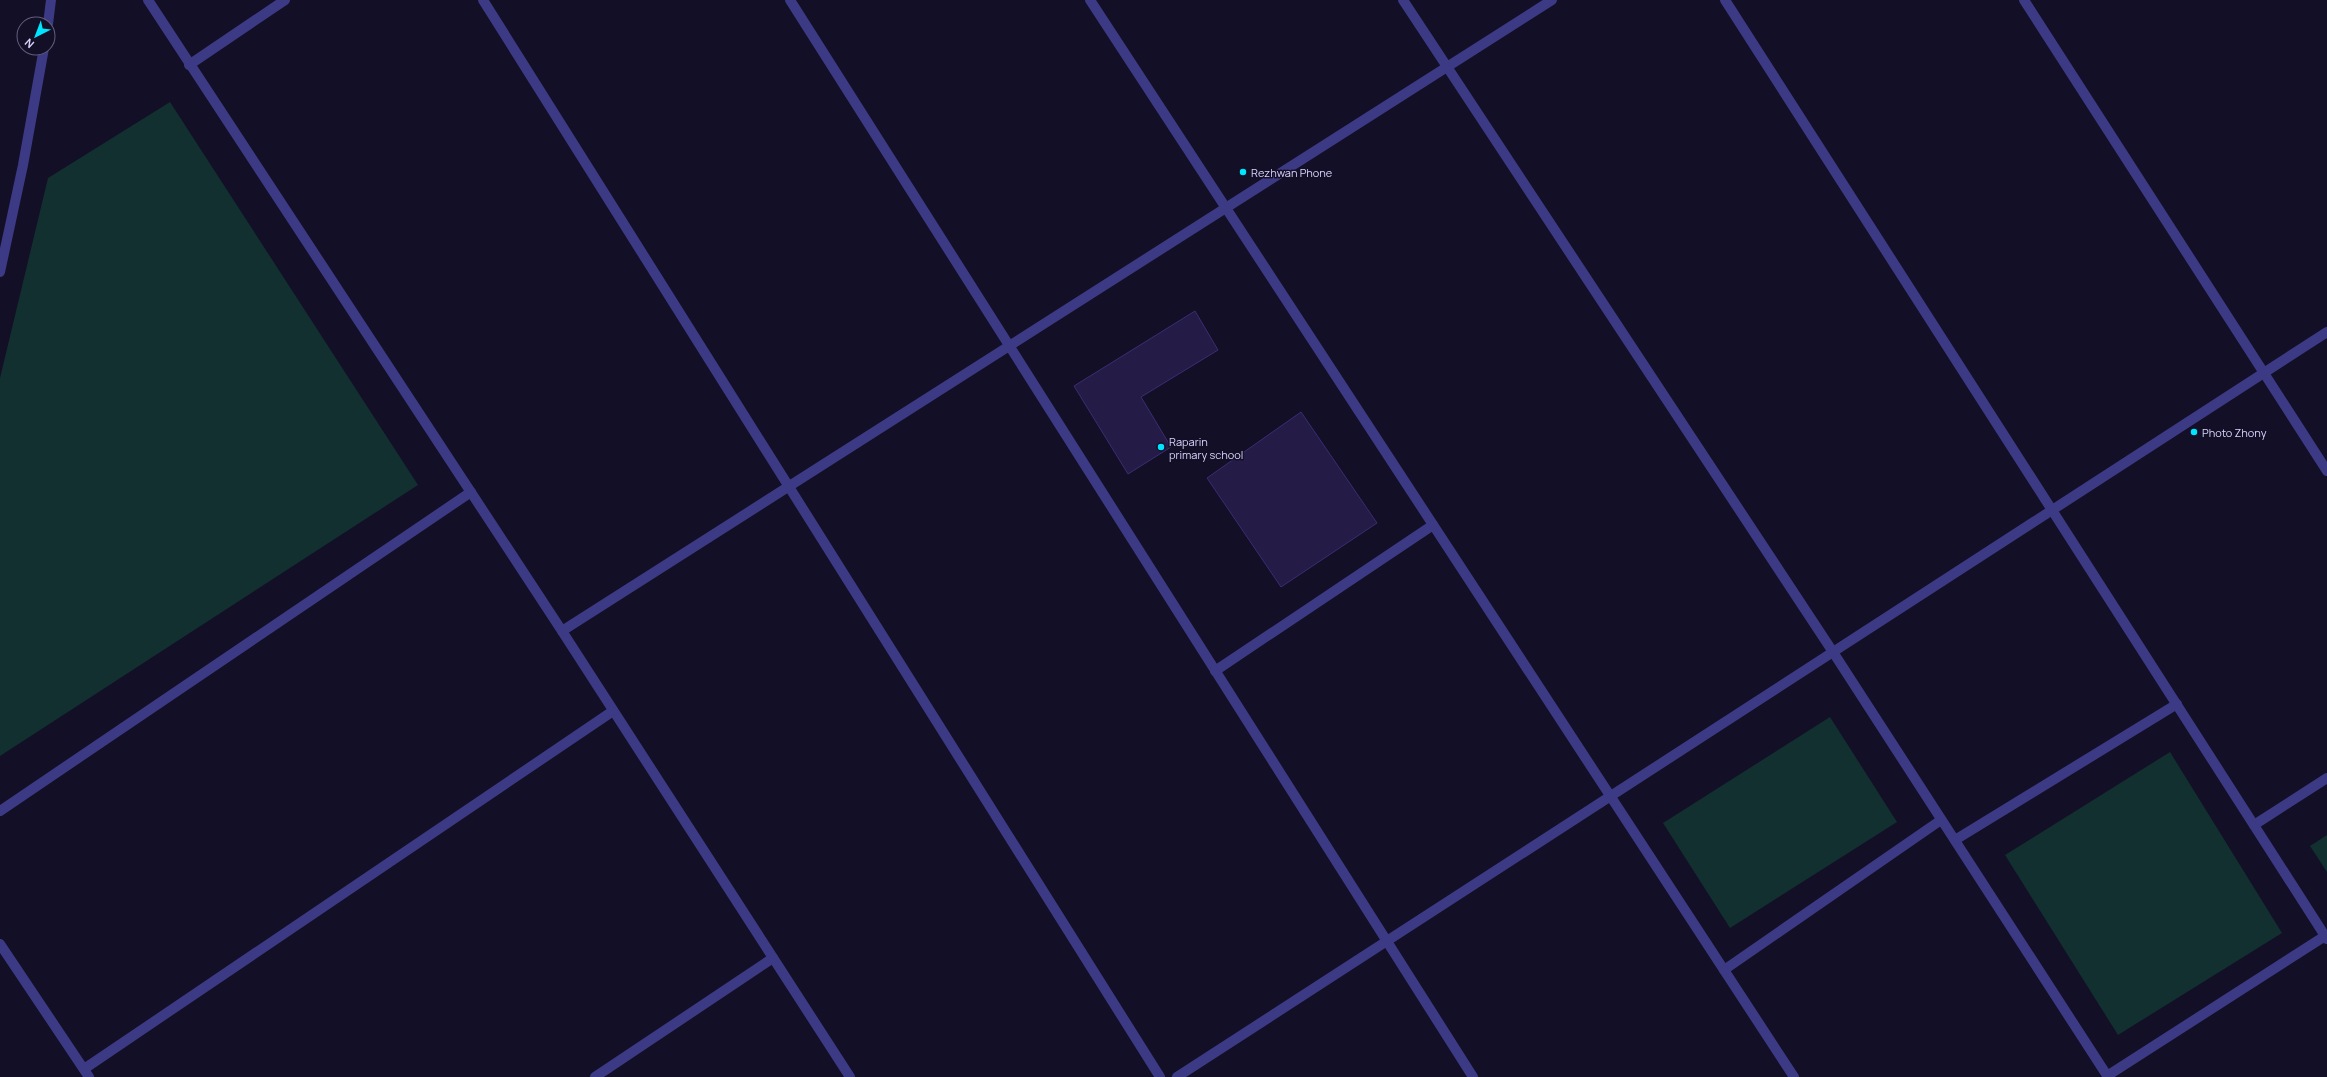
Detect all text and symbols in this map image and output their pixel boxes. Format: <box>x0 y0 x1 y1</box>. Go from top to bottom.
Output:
north arrow <box>16 16 56 56</box>
text: N <box>21 36 37 52</box>
place label: Rezhwan Phone <box>1251 165 1333 180</box>
marker: Rezhwan Phone <box>1238 167 1248 177</box>
place label: Photo Zhony <box>2202 425 2267 440</box>
marker: Photo Zhony <box>2189 427 2199 437</box>
place label: Raparin primary school <box>1169 434 1243 462</box>
marker: Raparin primary school <box>1156 442 1166 452</box>

